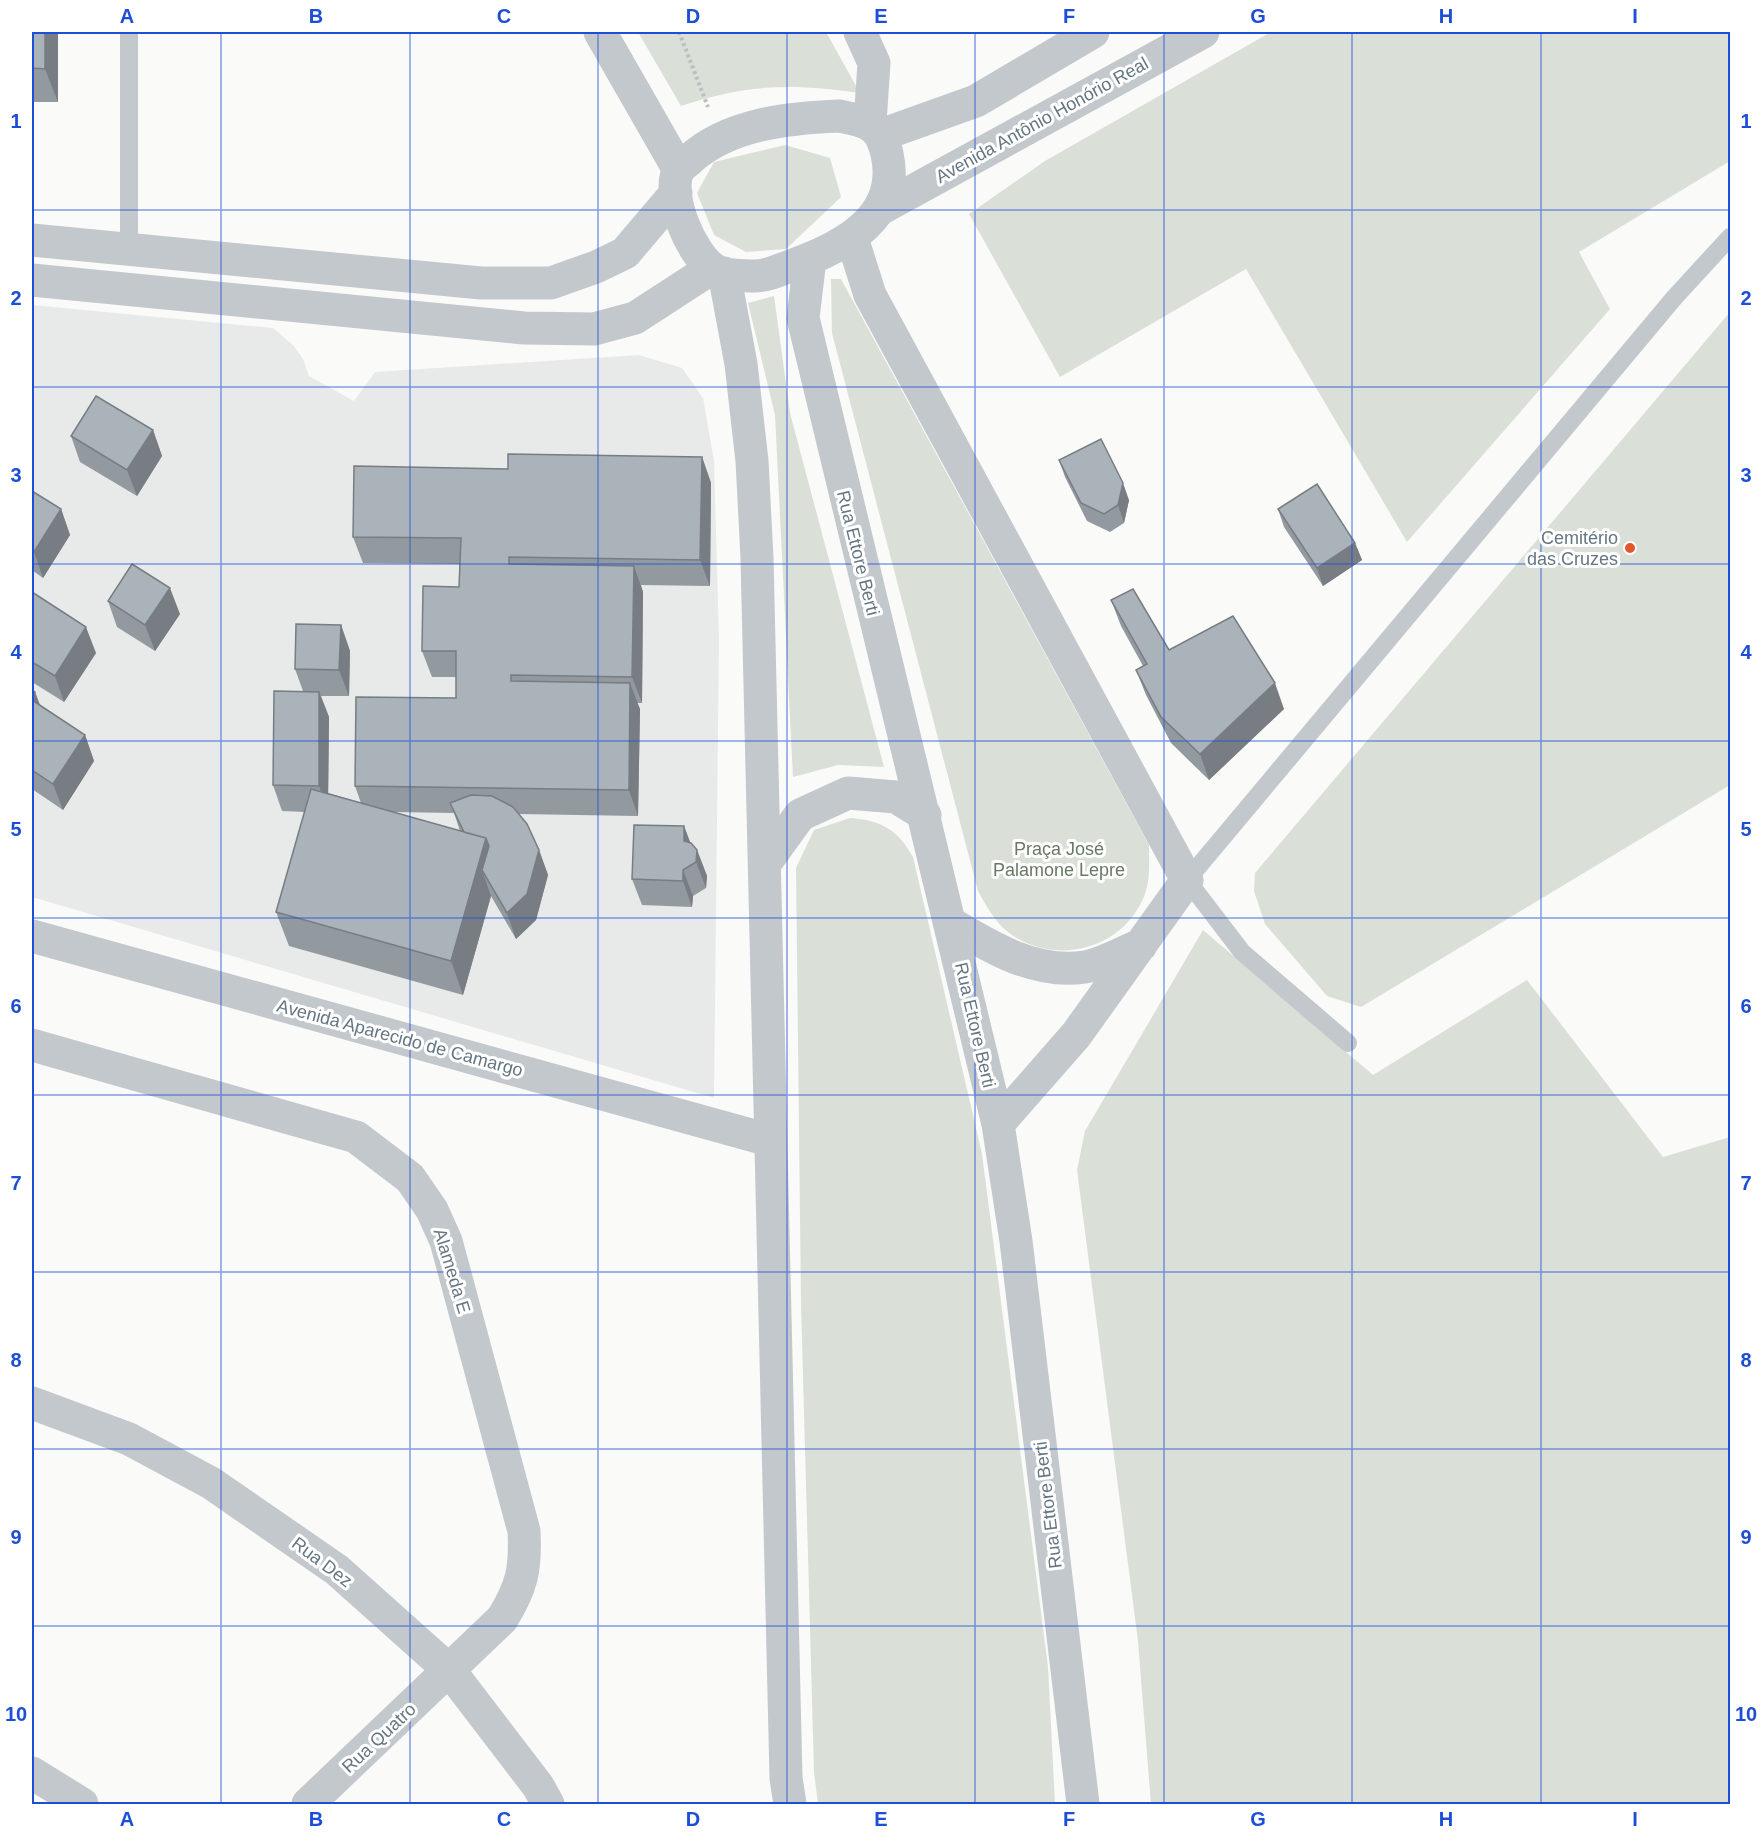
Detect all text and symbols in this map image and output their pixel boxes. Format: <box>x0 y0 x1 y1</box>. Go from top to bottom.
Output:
text: A <box>120 5 134 27</box>
text: B <box>309 5 323 27</box>
text: C <box>497 5 511 27</box>
text: D <box>686 5 700 27</box>
text: E <box>874 5 888 27</box>
text: F <box>1063 5 1075 27</box>
text: G <box>1250 5 1266 27</box>
text: H <box>1439 5 1453 27</box>
text: I <box>1632 5 1638 27</box>
street label: Avenida Antônio Honório Real <box>932 53 1152 187</box>
text: 1 <box>10 110 22 132</box>
text: 1 <box>1740 110 1752 132</box>
text: 2 <box>10 287 22 309</box>
text: 2 <box>1740 287 1752 309</box>
text: 3 <box>10 464 22 486</box>
text: 3 <box>1740 464 1752 486</box>
street label: Rua Ettore Berti <box>833 488 883 618</box>
place label: Cemitério das Cruzes <box>1527 528 1618 569</box>
marker: Cemitério das Cruzes <box>1623 541 1637 555</box>
text: 4 <box>10 641 22 663</box>
text: 4 <box>1740 641 1752 663</box>
text: 5 <box>10 818 22 840</box>
text: 5 <box>1740 818 1752 840</box>
park label: Praça José Palamone Lepre <box>993 839 1125 880</box>
street label: Rua Ettore Berti <box>951 960 999 1090</box>
text: 6 <box>10 995 22 1017</box>
street label: Avenida Aparecido de Camargo <box>275 995 525 1081</box>
text: 6 <box>1740 995 1752 1017</box>
text: 7 <box>10 1172 22 1194</box>
text: 7 <box>1740 1172 1752 1194</box>
street label: Alameda E <box>430 1226 474 1316</box>
text: 8 <box>10 1349 22 1371</box>
text: 8 <box>1740 1349 1752 1371</box>
street label: Rua Ettore Berti <box>1030 1440 1066 1570</box>
text: 9 <box>10 1526 22 1548</box>
text: 9 <box>1740 1526 1752 1548</box>
street label: Rua Dez <box>288 1533 356 1591</box>
street label: Rua Quatro <box>338 1699 420 1777</box>
text: 10 <box>5 1703 27 1725</box>
text: 10 <box>1735 1703 1757 1725</box>
text: A <box>120 1808 134 1830</box>
text: B <box>309 1808 323 1830</box>
text: C <box>497 1808 511 1830</box>
text: D <box>686 1808 700 1830</box>
text: E <box>874 1808 888 1830</box>
text: F <box>1063 1808 1075 1830</box>
text: G <box>1250 1808 1266 1830</box>
text: H <box>1439 1808 1453 1830</box>
text: I <box>1632 1808 1638 1830</box>

